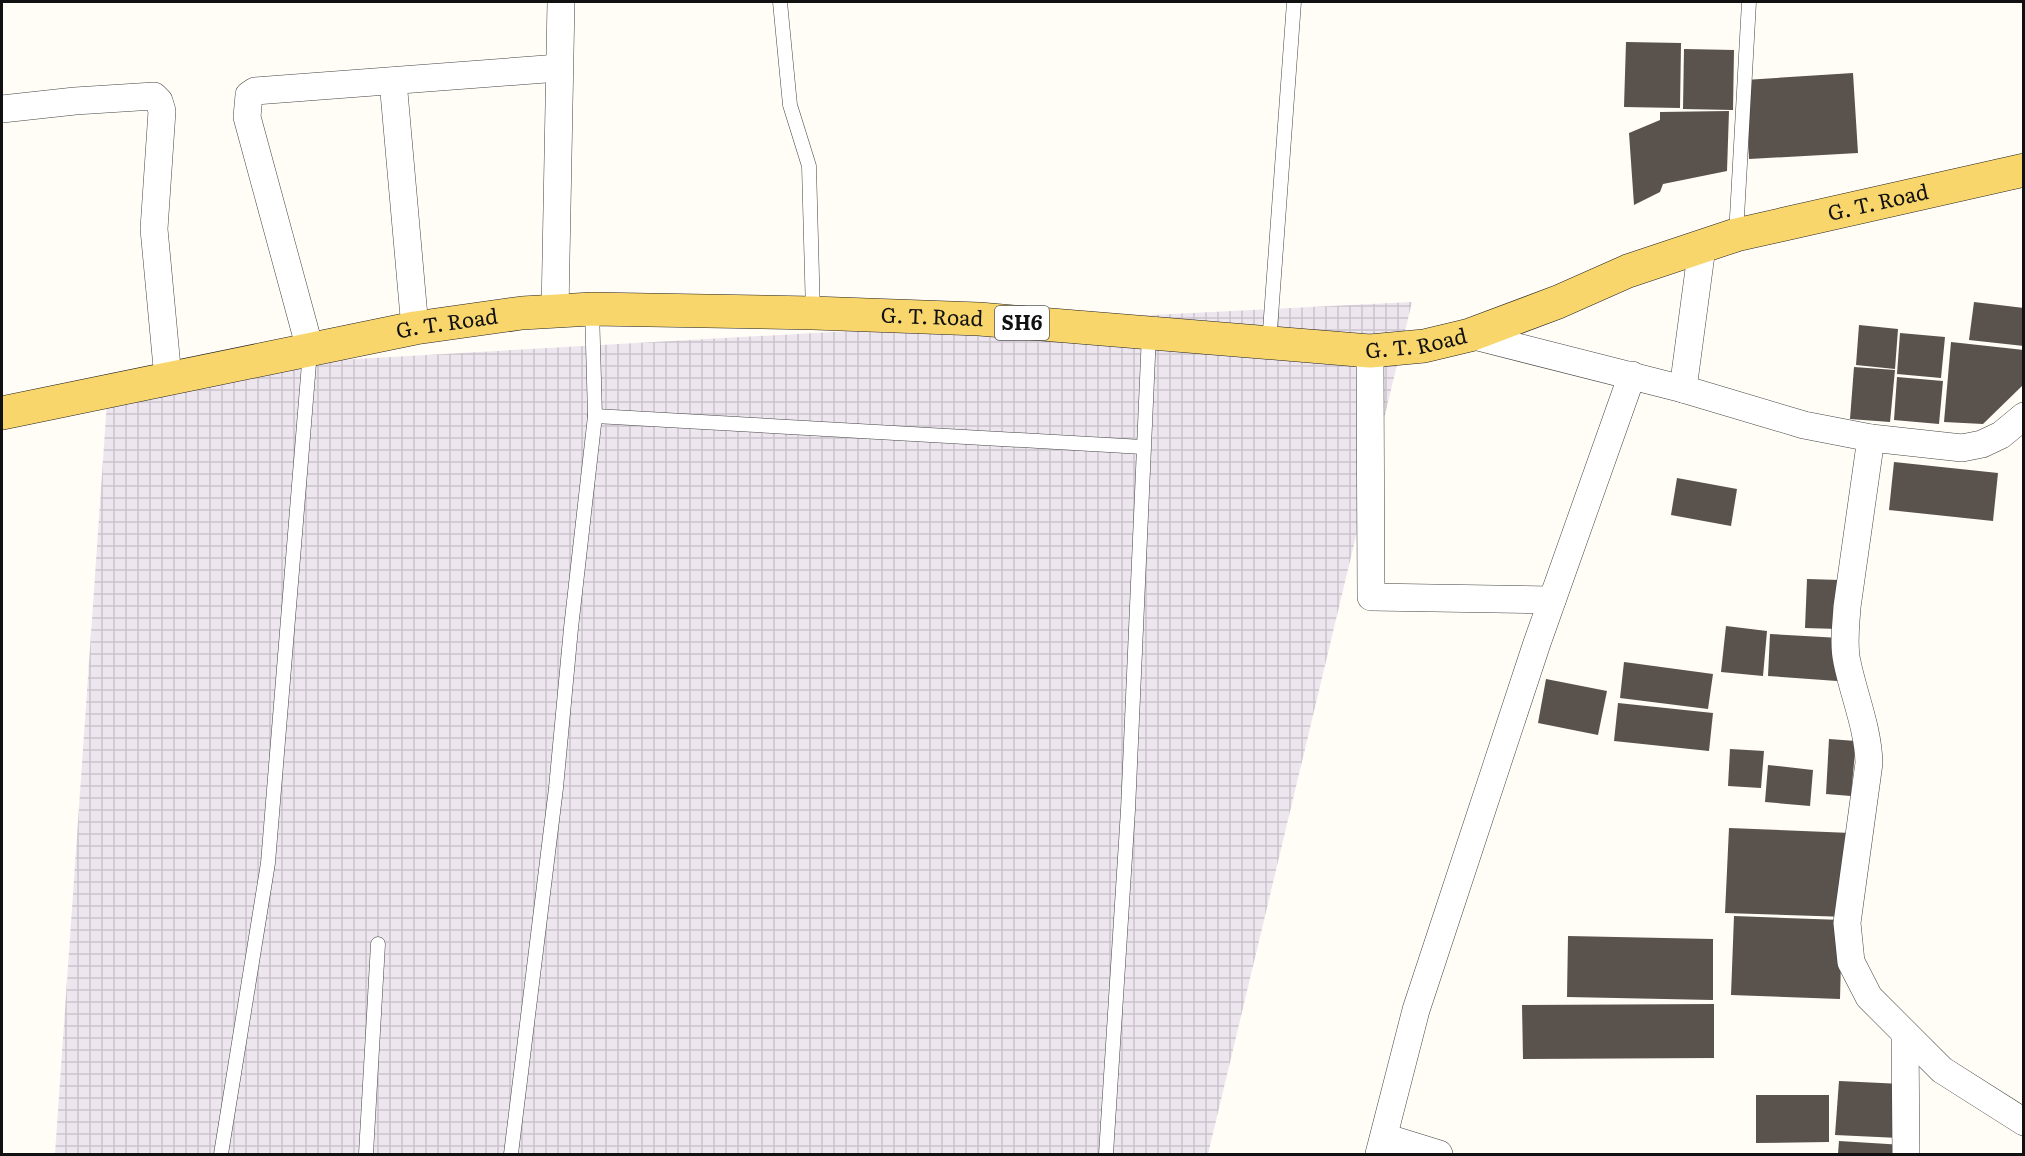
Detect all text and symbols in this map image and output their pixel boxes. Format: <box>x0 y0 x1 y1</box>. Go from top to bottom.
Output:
street label: G. T. Road <box>1824 174 1931 227</box>
street label: G. T. Road <box>880 297 984 332</box>
street label: G. T. Road <box>393 299 500 345</box>
road number: SH6 <box>995 306 1049 340</box>
street label: G. T. Road <box>1364 318 1470 364</box>

